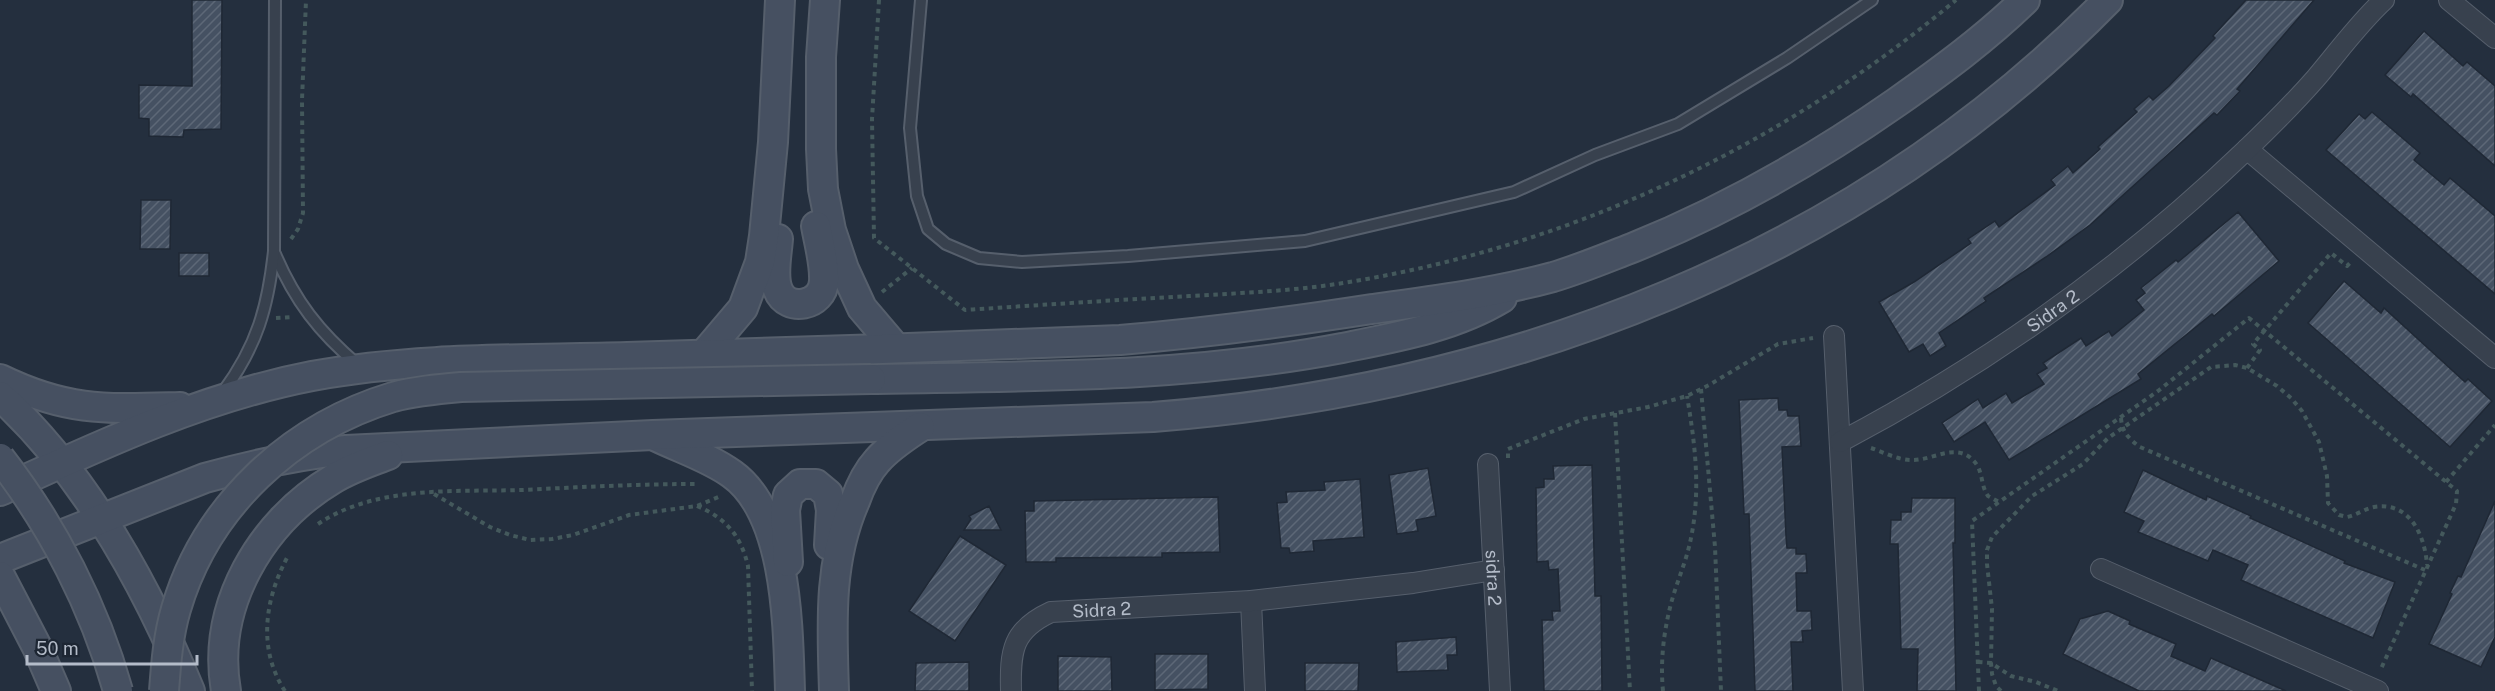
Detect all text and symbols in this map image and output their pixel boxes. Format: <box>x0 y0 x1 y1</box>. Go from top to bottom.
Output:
street label: Sidra 2 <box>2022 285 2083 336</box>
street label: sidra 2 <box>1482 549 1506 606</box>
street label: Sidra 2 <box>1071 597 1132 621</box>
scale bar <box>27 628 196 666</box>
text: 50 m <box>36 638 79 659</box>

